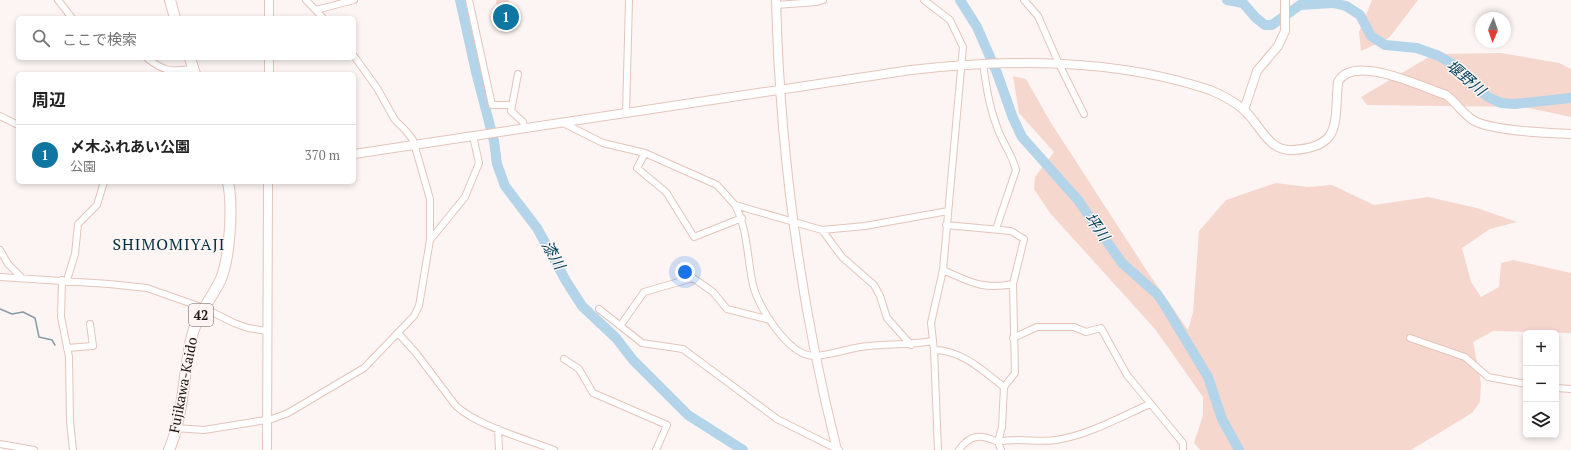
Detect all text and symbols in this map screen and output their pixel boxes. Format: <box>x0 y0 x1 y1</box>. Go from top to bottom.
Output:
pin: 1 <box>493 2 519 32</box>
north arrow <box>1475 12 1511 48</box>
search box <box>16 16 356 60</box>
icon: search <box>30 27 52 49</box>
text: ここで検索 <box>62 29 137 49</box>
water label: 堰野川 <box>1443 55 1492 101</box>
text: 周辺 <box>32 88 66 111</box>
text: 〆木ふれあい公園 <box>70 136 190 156</box>
text: 1 <box>41 146 49 164</box>
text: 370 m <box>305 146 340 164</box>
text: 公園 <box>70 157 96 175</box>
water label: 坪川 <box>1081 208 1116 246</box>
district label: SHIMOMIYAJI <box>113 233 225 255</box>
water label: 漆川 <box>538 237 571 274</box>
your location <box>675 262 695 282</box>
road number: 42 <box>189 304 213 326</box>
map controls <box>1523 330 1559 438</box>
button: + <box>1523 330 1559 366</box>
street label: Fujikawa-Kaido <box>164 335 201 434</box>
button: − <box>1523 366 1559 402</box>
button: layers <box>1523 402 1559 438</box>

